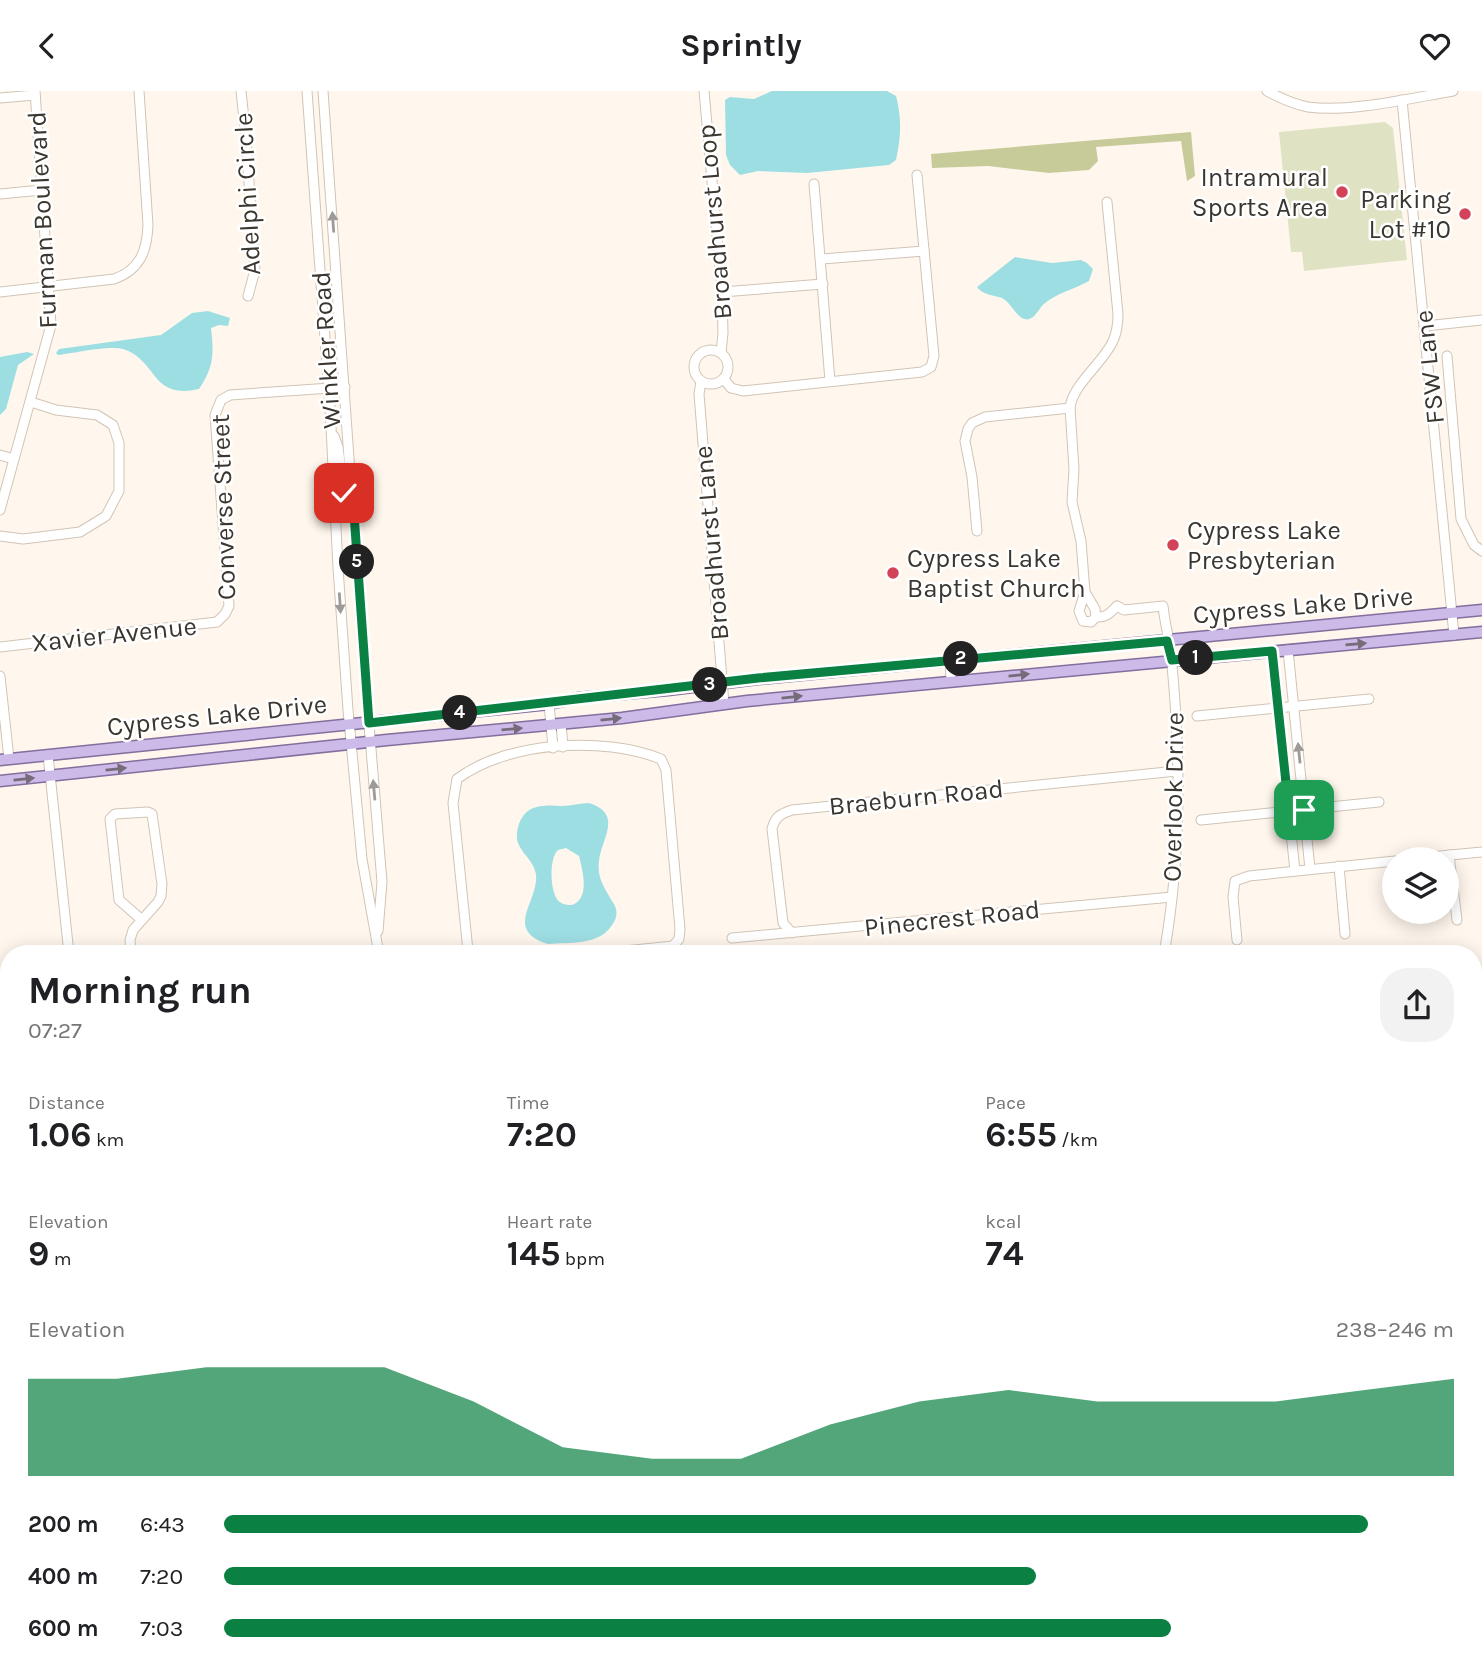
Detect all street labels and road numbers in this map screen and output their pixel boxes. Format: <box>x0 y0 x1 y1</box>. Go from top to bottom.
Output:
street label: Furman Boulevard <box>21 111 64 329</box>
street label: Adelphi Circle <box>228 112 267 276</box>
street label: Broadhurst Loop <box>691 123 738 321</box>
street label: Winkler Road <box>306 270 347 430</box>
street label: FSW Lane <box>1408 308 1451 425</box>
street label: Converse Street <box>205 413 242 601</box>
street label: Broadhurst Lane <box>688 444 735 642</box>
street label: Cypress Lake Drive <box>1192 580 1414 631</box>
street label: Xavier Avenue <box>30 610 198 659</box>
street label: Cypress Lake Drive <box>106 689 328 742</box>
street label: Overlook Drive <box>1157 712 1190 882</box>
street label: Braeburn Road <box>827 773 1005 822</box>
street label: Pinecrest Road <box>863 894 1042 943</box>

